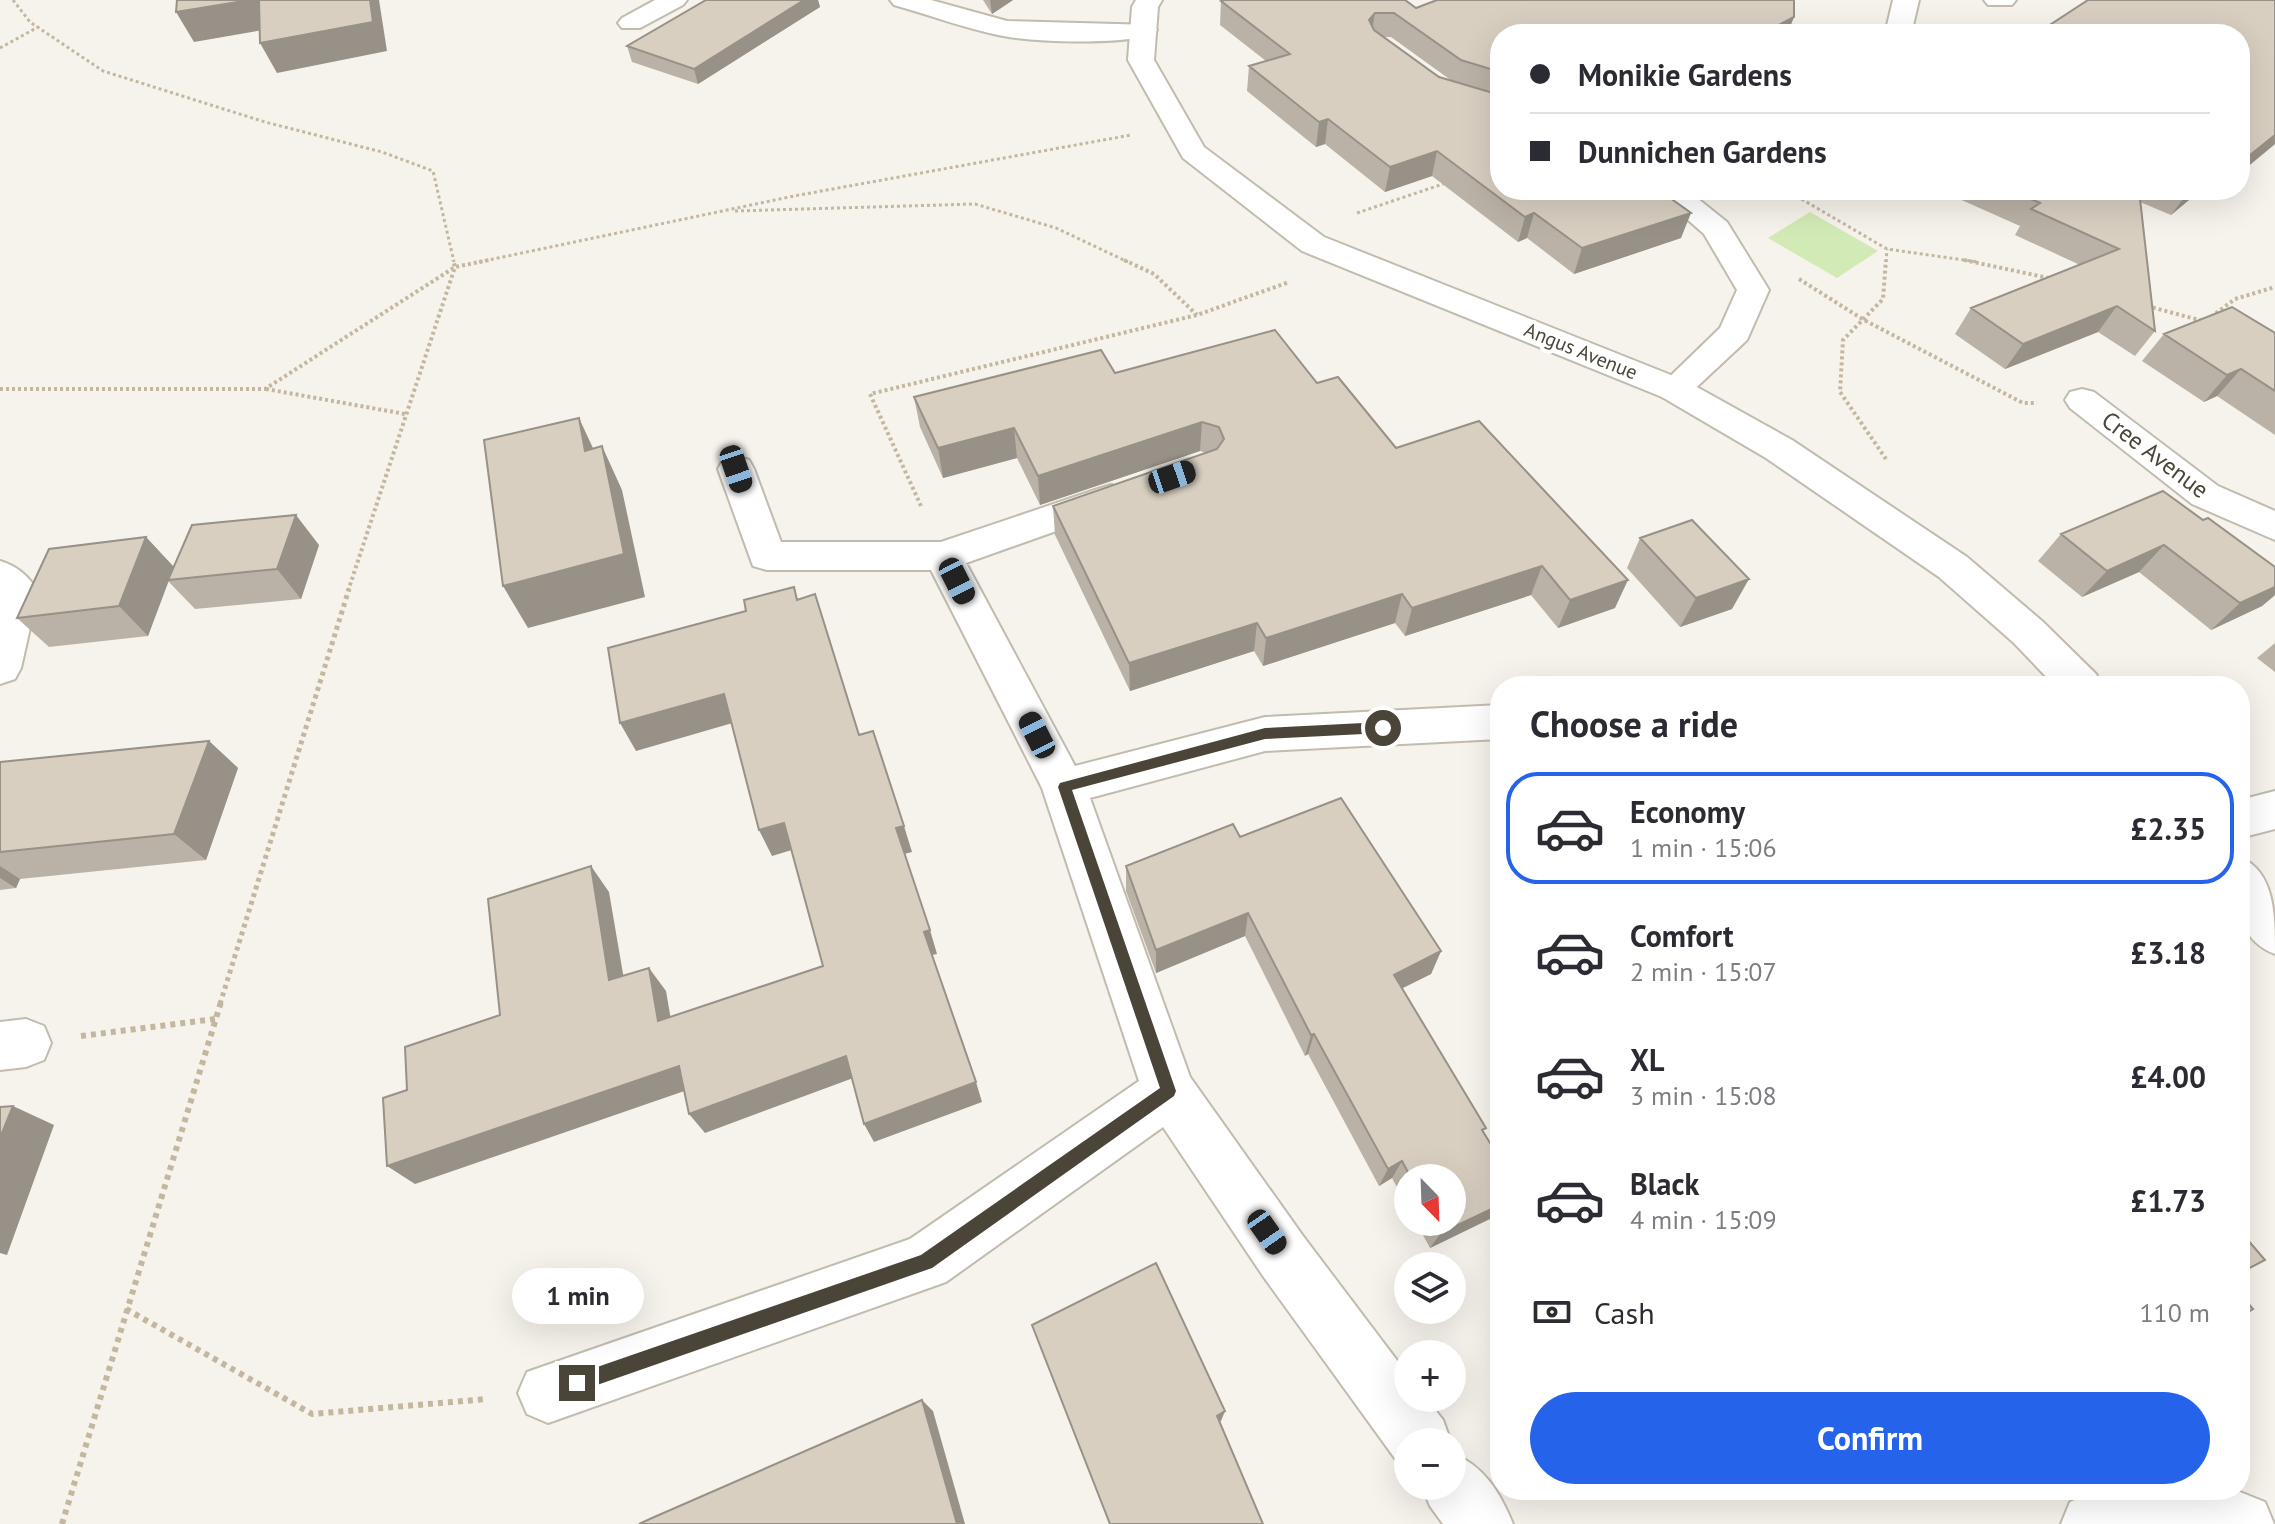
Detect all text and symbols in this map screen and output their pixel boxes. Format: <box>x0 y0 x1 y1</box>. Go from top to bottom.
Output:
text: Monikie Gardens <box>1578 55 1792 94</box>
text: Dunnichen Gardens <box>1578 132 1827 171</box>
street label: Angus Avenue <box>1521 317 1641 385</box>
street label: Cree Avenue <box>2096 404 2215 505</box>
car <box>717 442 755 496</box>
car <box>1145 458 1199 496</box>
car <box>935 554 979 608</box>
text: Choose a ride <box>1530 700 1738 747</box>
car <box>1015 708 1059 762</box>
route start <box>1365 710 1401 746</box>
icon: car <box>1534 792 1606 864</box>
text: Economy <box>1630 792 1745 831</box>
text: £2.35 <box>2131 809 2206 848</box>
text: 1 min · 15:06 <box>1630 831 1777 864</box>
icon: car <box>1534 916 1606 988</box>
text: Comfort <box>1630 916 1733 955</box>
text: £3.18 <box>2131 933 2206 972</box>
text: 2 min · 15:07 <box>1630 955 1777 988</box>
icon: car <box>1534 1040 1606 1112</box>
text: XL <box>1630 1040 1664 1079</box>
text: £4.00 <box>2131 1057 2206 1096</box>
text: 3 min · 15:08 <box>1630 1079 1777 1112</box>
north arrow <box>1394 1164 1466 1236</box>
map controls <box>1394 1164 1466 1500</box>
icon: car <box>1534 1164 1606 1236</box>
text: Black <box>1630 1164 1699 1203</box>
text: £1.73 <box>2131 1181 2206 1220</box>
text: 4 min · 15:09 <box>1630 1203 1777 1236</box>
car <box>1243 1205 1291 1259</box>
button: layers <box>1394 1252 1466 1324</box>
callout: 1 min <box>511 1267 643 1323</box>
text: 1 min <box>546 1279 610 1312</box>
icon: cash <box>1530 1290 1574 1334</box>
text: Cash <box>1594 1293 1655 1332</box>
text: 110 m <box>2139 1296 2210 1329</box>
button: + <box>1394 1340 1466 1412</box>
route end <box>559 1365 595 1401</box>
button: Confirm <box>1530 1392 2210 1484</box>
button: − <box>1394 1428 1466 1500</box>

